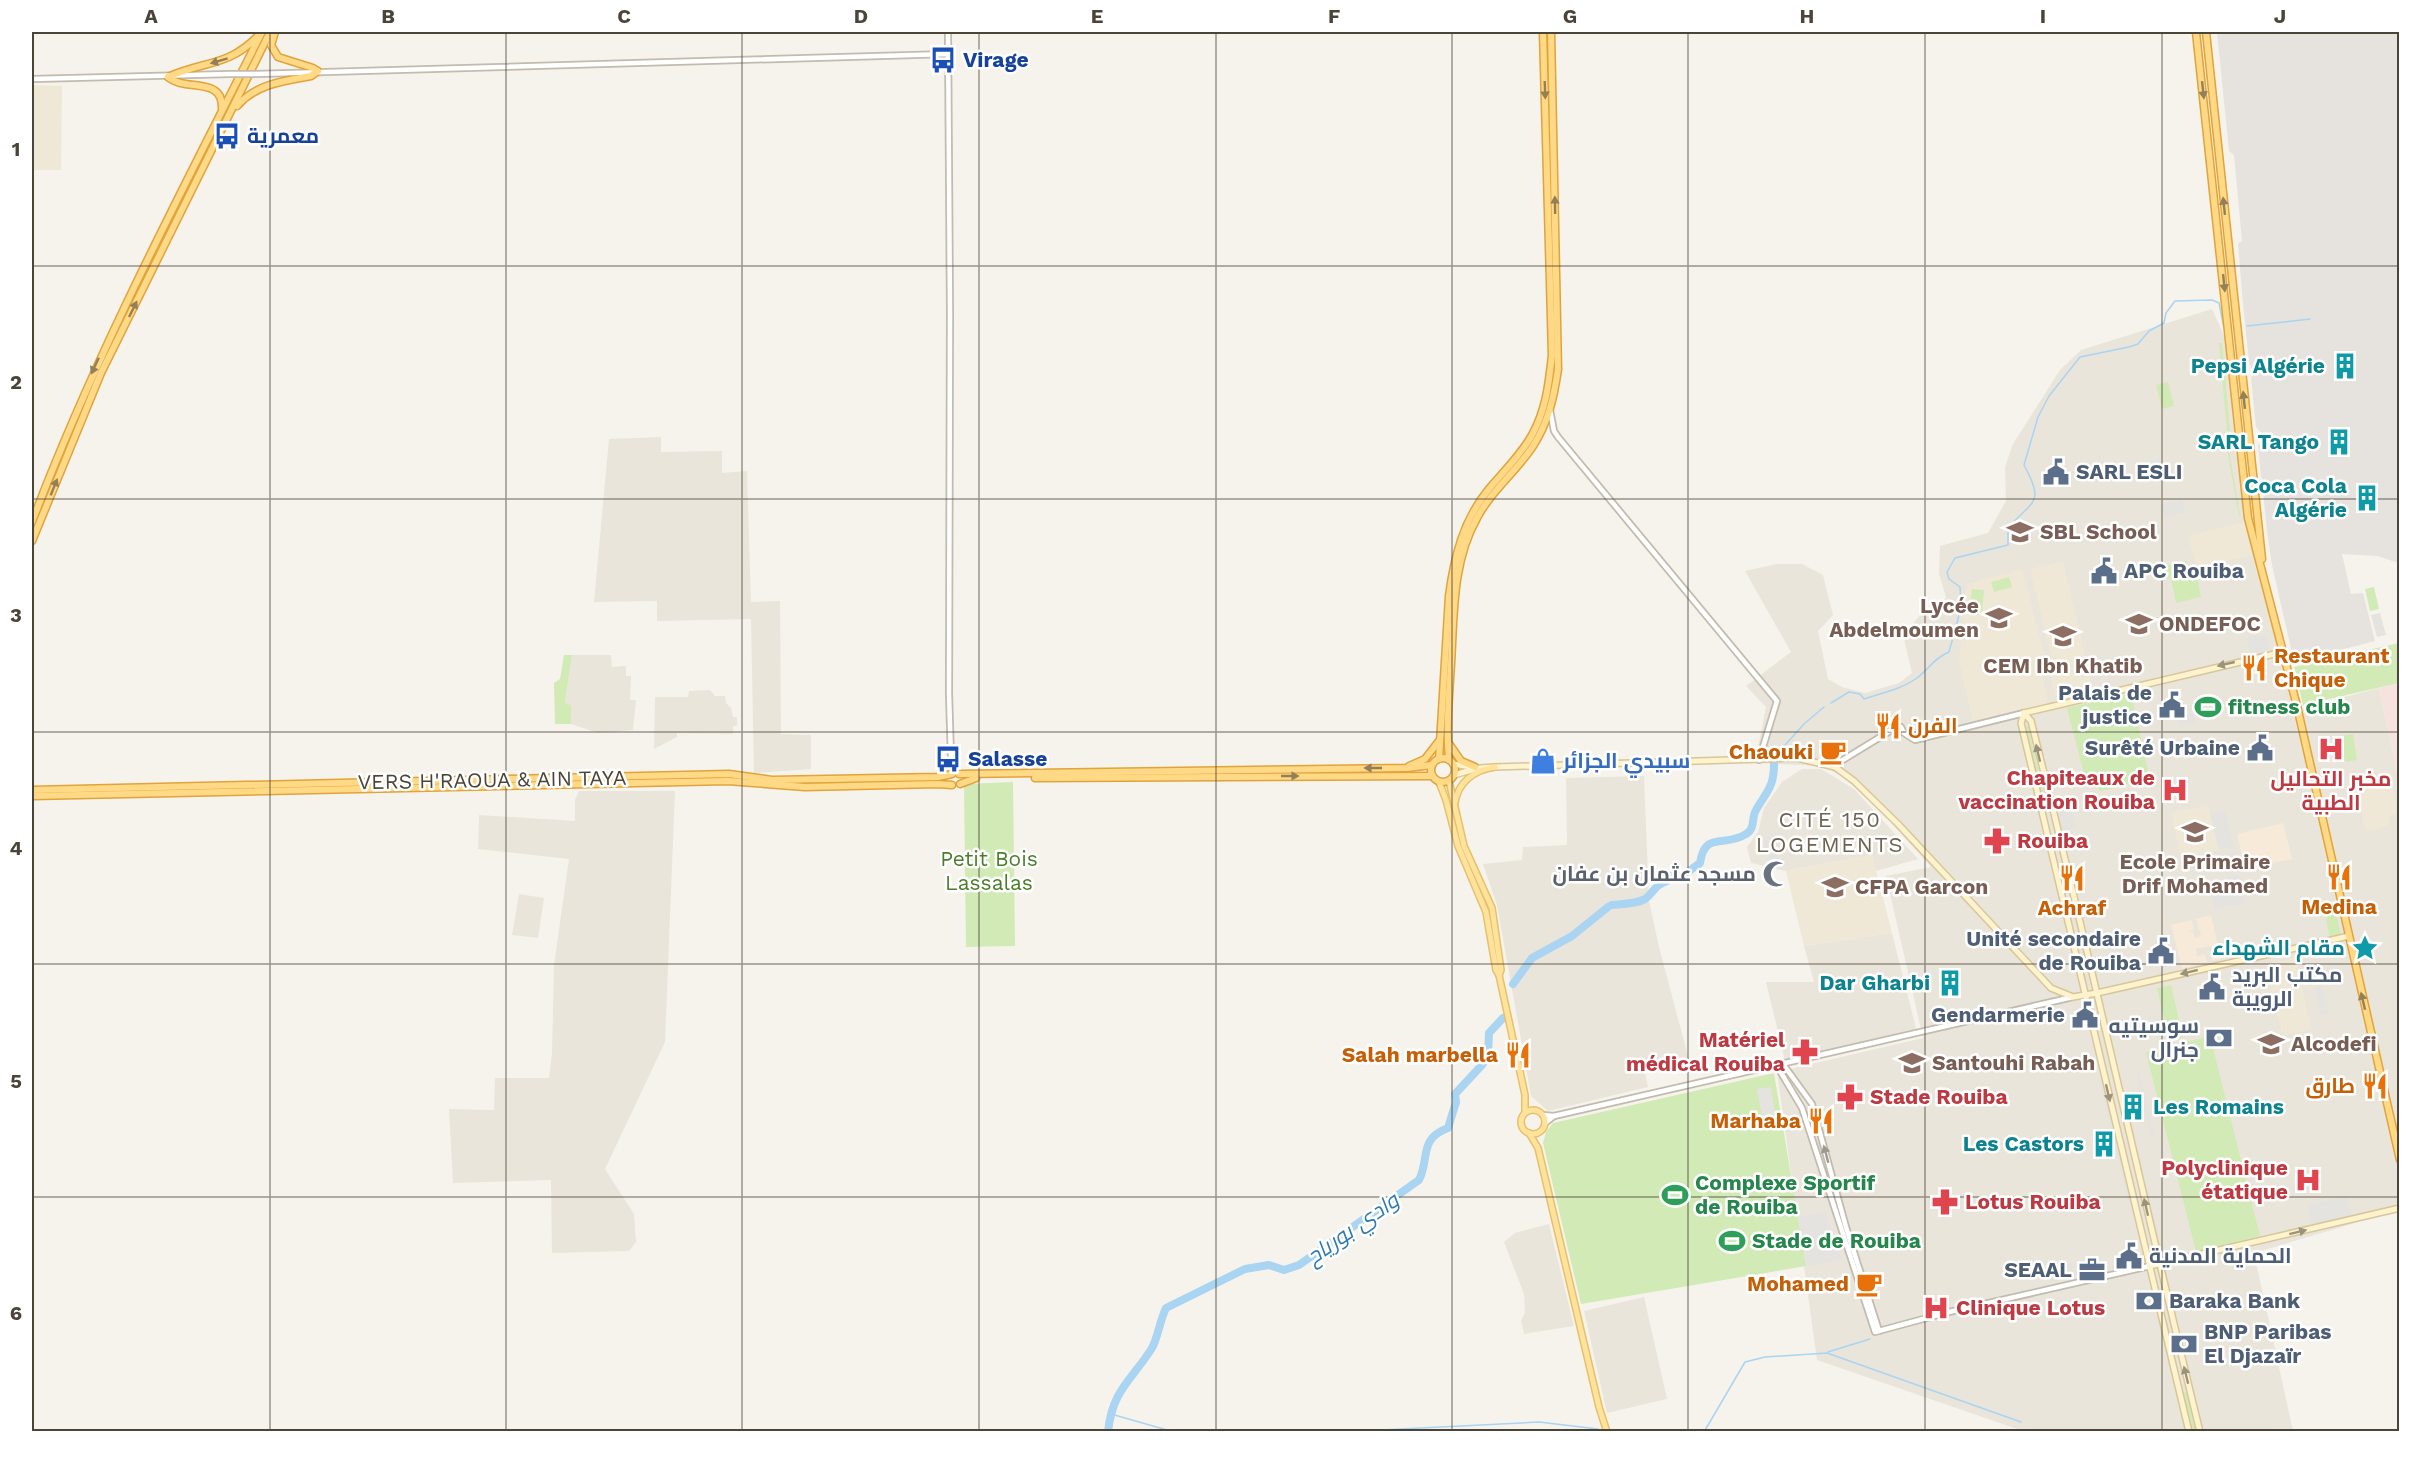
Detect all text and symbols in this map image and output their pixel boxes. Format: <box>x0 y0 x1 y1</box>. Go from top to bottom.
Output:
text: A <box>144 4 158 28</box>
text: B <box>381 4 395 28</box>
text: C <box>617 4 631 28</box>
text: D <box>854 4 868 28</box>
text: E <box>1091 4 1103 28</box>
text: F <box>1328 4 1340 28</box>
text: G <box>1563 4 1577 28</box>
text: H <box>1800 4 1814 28</box>
text: I <box>2040 4 2046 28</box>
text: J <box>2274 4 2286 28</box>
bus stop icon: Virage <box>928 45 958 75</box>
place label: Virage <box>963 47 1029 72</box>
one-way arrow <box>210 57 228 66</box>
one-way arrow <box>1540 80 1549 99</box>
one-way arrow <box>2198 80 2207 99</box>
bus stop icon: معمرية <box>212 121 242 151</box>
place label: معمرية <box>247 123 319 148</box>
text: 1 <box>12 137 20 161</box>
one-way arrow <box>1551 195 1560 214</box>
one-way arrow <box>2219 197 2229 216</box>
one-way arrow <box>2219 274 2229 293</box>
one-way arrow <box>128 300 137 317</box>
building icon: Pepsi Algérie <box>2330 351 2360 381</box>
place label: Pepsi Algérie <box>2191 353 2325 378</box>
one-way arrow <box>91 357 100 374</box>
text: 2 <box>10 370 22 394</box>
one-way arrow <box>2239 391 2249 410</box>
building icon: SARL Tango <box>2324 427 2354 457</box>
place label: SARL Tango <box>2198 429 2319 454</box>
public building icon: SARL ESLI <box>2041 457 2071 487</box>
place label: SARL ESLI <box>2076 459 2182 484</box>
place label: Coca Cola Algérie <box>2244 473 2348 522</box>
one-way arrow <box>49 477 59 495</box>
building icon: Coca Cola Algérie <box>2352 483 2382 513</box>
school or university icon: SBL School <box>2005 517 2035 547</box>
place label: SBL School <box>2040 519 2157 544</box>
public building icon: APC Rouiba <box>2089 556 2119 586</box>
place label: APC Rouiba <box>2124 558 2245 583</box>
place label: Lycée Abdelmoumen <box>1829 593 1979 642</box>
text: 3 <box>10 603 22 627</box>
school or university icon: Lycée Abdelmoumen <box>1984 603 2014 633</box>
school or university icon: ONDEFOC <box>2124 609 2154 639</box>
place label: ONDEFOC <box>2159 611 2261 636</box>
school or university icon: CEM Ibn Khatib <box>2048 621 2078 651</box>
place label: Restaurant Chique <box>2274 643 2389 692</box>
place label: CEM Ibn Khatib <box>1983 653 2143 678</box>
restaurant icon: Restaurant Chique <box>2239 653 2269 683</box>
one-way arrow <box>2217 660 2236 670</box>
place label: Palais de justice <box>2058 680 2152 729</box>
public building icon: Palais de justice <box>2157 690 2187 720</box>
sports icon: fitness club <box>2193 692 2223 722</box>
place label: fitness club <box>2228 694 2351 719</box>
restaurant icon: الفرن <box>1873 711 1903 741</box>
place label: الفرن <box>1908 713 1957 738</box>
public building icon: Surêté Urbaine <box>2245 733 2275 763</box>
hospital icon: مخبر التحاليل الطبية <box>2316 734 2346 764</box>
place label: Surêté Urbaine <box>2085 735 2240 760</box>
cafe icon: Chaouki <box>1818 737 1848 767</box>
place label: Chaouki <box>1729 739 1813 764</box>
one-way arrow <box>2033 743 2043 762</box>
bus stop icon: Salasse <box>933 744 963 774</box>
place label: Salasse <box>968 746 1047 771</box>
shop icon: سبيدي الجزائر <box>1528 746 1558 776</box>
place label: سبيدي الجزائر <box>1562 748 1690 778</box>
one-way arrow <box>1364 763 1383 773</box>
street label: VERS H'RAOUA & AIN TAYA <box>357 765 627 794</box>
place label: Chapiteaux de vaccination Rouiba <box>1958 765 2156 814</box>
place label: مخبر التحاليل الطبية <box>2271 766 2391 815</box>
one-way arrow <box>1281 771 1300 781</box>
hospital icon: Chapiteaux de vaccination Rouiba <box>2160 775 2190 805</box>
district label: CITÉ 150 LOGEMENTS <box>1756 807 1904 857</box>
school or university icon: Ecole Primaire Drif Mohamed <box>2180 817 2210 847</box>
pharmacy icon: Rouiba <box>1982 826 2012 856</box>
place label: Rouiba <box>2017 828 2089 853</box>
text: 4 <box>10 836 23 860</box>
park label: Petit Bois Lassalas <box>940 846 1038 895</box>
place label: Ecole Primaire Drif Mohamed <box>2120 849 2270 898</box>
mosque icon: مسجد عثمان بن عفان <box>1761 859 1791 889</box>
place label: مسجد عثمان بن عفان <box>1552 861 1756 886</box>
restaurant icon: Medina <box>2324 862 2354 892</box>
restaurant icon: Achraf <box>2057 863 2087 893</box>
school or university icon: CFPA Garcon <box>1820 872 1850 902</box>
place label: CFPA Garcon <box>1855 874 1988 899</box>
place label: Medina <box>2301 894 2378 919</box>
place label: Achraf <box>2038 895 2107 920</box>
place label: Unité secondaire de Rouiba <box>1966 926 2142 975</box>
place icon: مقام الشهداء <box>2350 933 2380 963</box>
place label: مقام الشهداء <box>2212 935 2345 962</box>
public building icon: Unité secondaire de Rouiba <box>2146 936 2176 966</box>
place label: مكتب البريد الرويبة <box>2232 962 2342 1012</box>
building icon: Dar Gharbi <box>1935 968 1965 998</box>
one-way arrow <box>2179 968 2198 977</box>
place label: Dar Gharbi <box>1820 970 1930 995</box>
public building icon: مكتب البريد الرويبة <box>2197 972 2227 1002</box>
one-way arrow <box>2358 991 2368 1010</box>
public building icon: Gendarmerie <box>2070 1000 2100 1030</box>
place label: Gendarmerie <box>1931 1002 2065 1027</box>
place label: سوسيتيه جنرال <box>2109 1013 2199 1062</box>
bank icon: سوسيتيه جنرال <box>2204 1023 2234 1053</box>
place label: Matériel médical Rouiba <box>1626 1027 1786 1076</box>
school or university icon: Alcodefi <box>2256 1029 2286 1059</box>
place label: Alcodefi <box>2291 1031 2377 1056</box>
pharmacy icon: Matériel médical Rouiba <box>1790 1037 1820 1067</box>
restaurant icon: Salah marbella <box>1503 1040 1533 1070</box>
place label: Salah marbella <box>1342 1042 1499 1067</box>
school or university icon: Santouhi Rabah <box>1897 1048 1927 1078</box>
place label: Santouhi Rabah <box>1932 1050 2095 1075</box>
text: 5 <box>10 1069 22 1093</box>
restaurant icon: طارق <box>2360 1071 2390 1101</box>
place label: طارق <box>2305 1073 2355 1099</box>
pharmacy icon: Stade Rouiba <box>1835 1082 1865 1112</box>
place label: Stade Rouiba <box>1870 1084 2008 1109</box>
one-way arrow <box>2104 1084 2114 1102</box>
building icon: Les Romains <box>2118 1092 2148 1122</box>
place label: Les Romains <box>2153 1094 2284 1119</box>
restaurant icon: Marhaba <box>1806 1106 1836 1136</box>
place label: Marhaba <box>1710 1108 1802 1133</box>
building icon: Les Castors <box>2089 1129 2119 1159</box>
place label: Les Castors <box>1963 1131 2084 1156</box>
one-way arrow <box>1821 1145 1831 1163</box>
place label: Polyclinique étatique <box>2161 1155 2288 1204</box>
hospital icon: Polyclinique étatique <box>2293 1165 2323 1195</box>
place label: Complexe Sportif de Rouiba <box>1695 1170 1876 1219</box>
sports icon: Complexe Sportif de Rouiba <box>1660 1180 1690 1210</box>
water label: وادي بورياح <box>1301 1186 1408 1274</box>
pharmacy icon: Lotus Rouiba <box>1930 1187 1960 1217</box>
place label: Lotus Rouiba <box>1965 1189 2101 1214</box>
one-way arrow <box>2141 1197 2150 1216</box>
sports icon: Stade de Rouiba <box>1717 1226 1747 1256</box>
one-way arrow <box>2289 1227 2308 1237</box>
place label: Stade de Rouiba <box>1752 1228 1922 1253</box>
public building icon: الحماية المدنية <box>2114 1241 2144 1271</box>
place label: الحماية المدنية <box>2149 1243 2291 1268</box>
office icon: SEAAL <box>2077 1255 2107 1285</box>
place label: SEAAL <box>2004 1257 2072 1282</box>
cafe icon: Mohamed <box>1854 1269 1884 1299</box>
place label: Mohamed <box>1747 1271 1849 1296</box>
bank icon: Baraka Bank <box>2134 1286 2164 1316</box>
place label: Baraka Bank <box>2169 1288 2301 1313</box>
hospital icon: Clinique Lotus <box>1921 1293 1951 1323</box>
place label: Clinique Lotus <box>1956 1295 2105 1320</box>
text: 6 <box>10 1301 22 1325</box>
place label: BNP Paribas El Djazaïr <box>2204 1319 2332 1368</box>
bank icon: BNP Paribas El Djazaïr <box>2169 1329 2199 1359</box>
one-way arrow <box>2180 1366 2190 1384</box>

